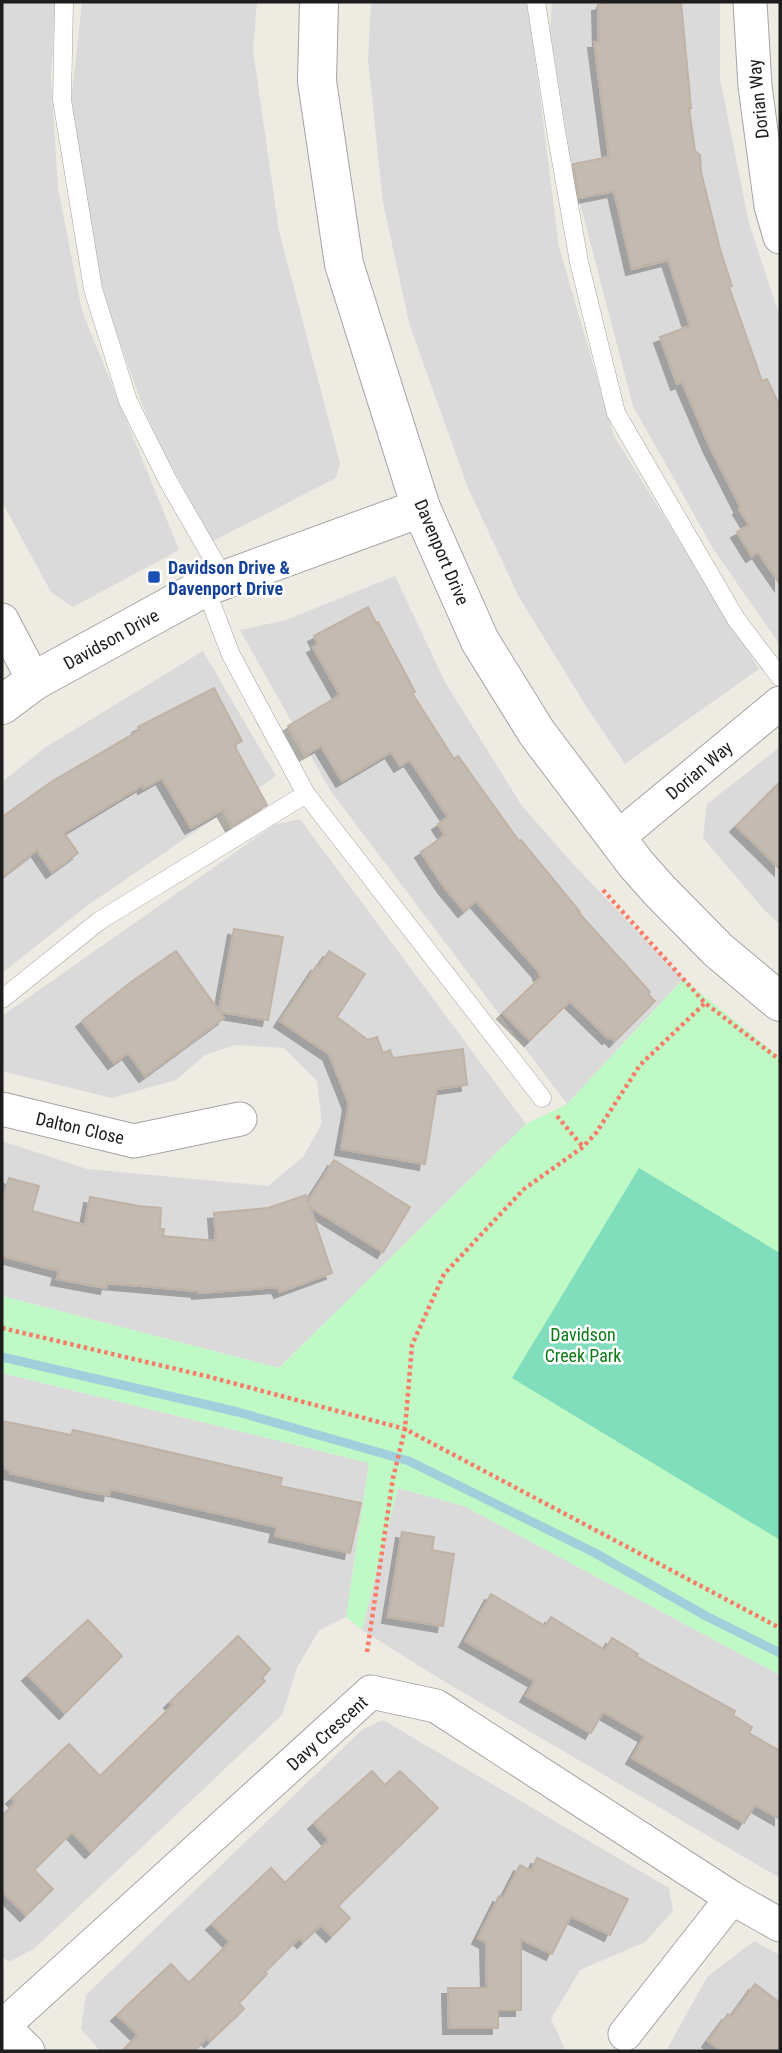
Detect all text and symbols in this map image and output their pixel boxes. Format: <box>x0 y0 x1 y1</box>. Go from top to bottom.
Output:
street label: Dorian Way <box>743 58 773 140</box>
street label: Davenport Drive <box>410 496 474 608</box>
place label: Davidson Drive & Davenport Drive <box>168 557 291 599</box>
marker: Davidson Drive & Davenport Drive <box>146 569 162 585</box>
street label: Davidson Drive <box>60 604 162 674</box>
street label: Dorian Way <box>662 736 737 804</box>
street label: Dalton Close <box>34 1108 126 1148</box>
park label: Davidson Creek Park <box>545 1324 621 1366</box>
street label: Davy Crescent <box>282 1691 372 1775</box>

